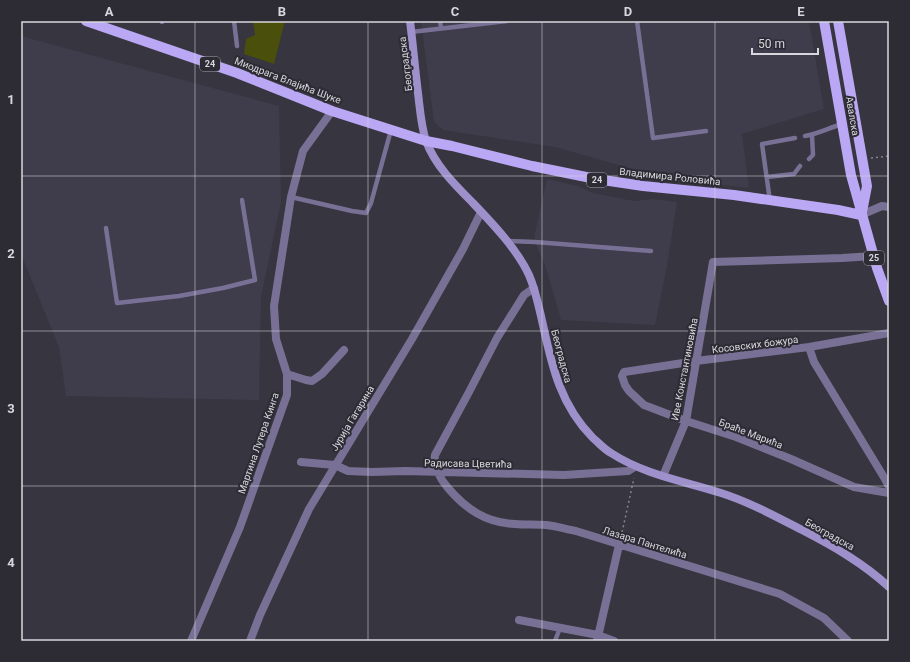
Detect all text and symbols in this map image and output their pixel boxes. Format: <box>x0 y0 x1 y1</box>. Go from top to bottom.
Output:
text: A <box>105 4 114 19</box>
text: B <box>278 4 286 19</box>
text: C <box>451 4 460 19</box>
text: D <box>624 4 632 19</box>
text: E <box>797 4 805 19</box>
scale bar <box>752 30 818 56</box>
street label: Београдска <box>397 36 414 92</box>
text: 50 m <box>758 37 785 51</box>
street label: Миодрага Влајића Шуке <box>233 55 343 106</box>
road number: 24 <box>200 57 220 71</box>
text: 1 <box>7 92 15 107</box>
street label: Авалска <box>844 96 861 137</box>
street label: Владимира Роловића <box>619 166 721 187</box>
road number: 24 <box>587 173 607 187</box>
text: 2 <box>7 246 15 261</box>
road number: 25 <box>864 251 884 265</box>
street label: Иве Константиновића <box>669 317 700 421</box>
street label: Београдска <box>549 328 574 384</box>
street label: Косовских божура <box>711 334 799 355</box>
street label: Јурија Гагарина <box>329 384 376 453</box>
street label: Мартина Лутера Кинга <box>236 391 281 495</box>
text: 3 <box>7 401 15 416</box>
street label: Браће Марића <box>717 416 784 451</box>
street label: Радисава Цветића <box>424 457 512 470</box>
street label: Београдска <box>803 516 856 553</box>
street label: Лазара Пантелића <box>602 524 688 560</box>
text: 4 <box>7 555 15 570</box>

